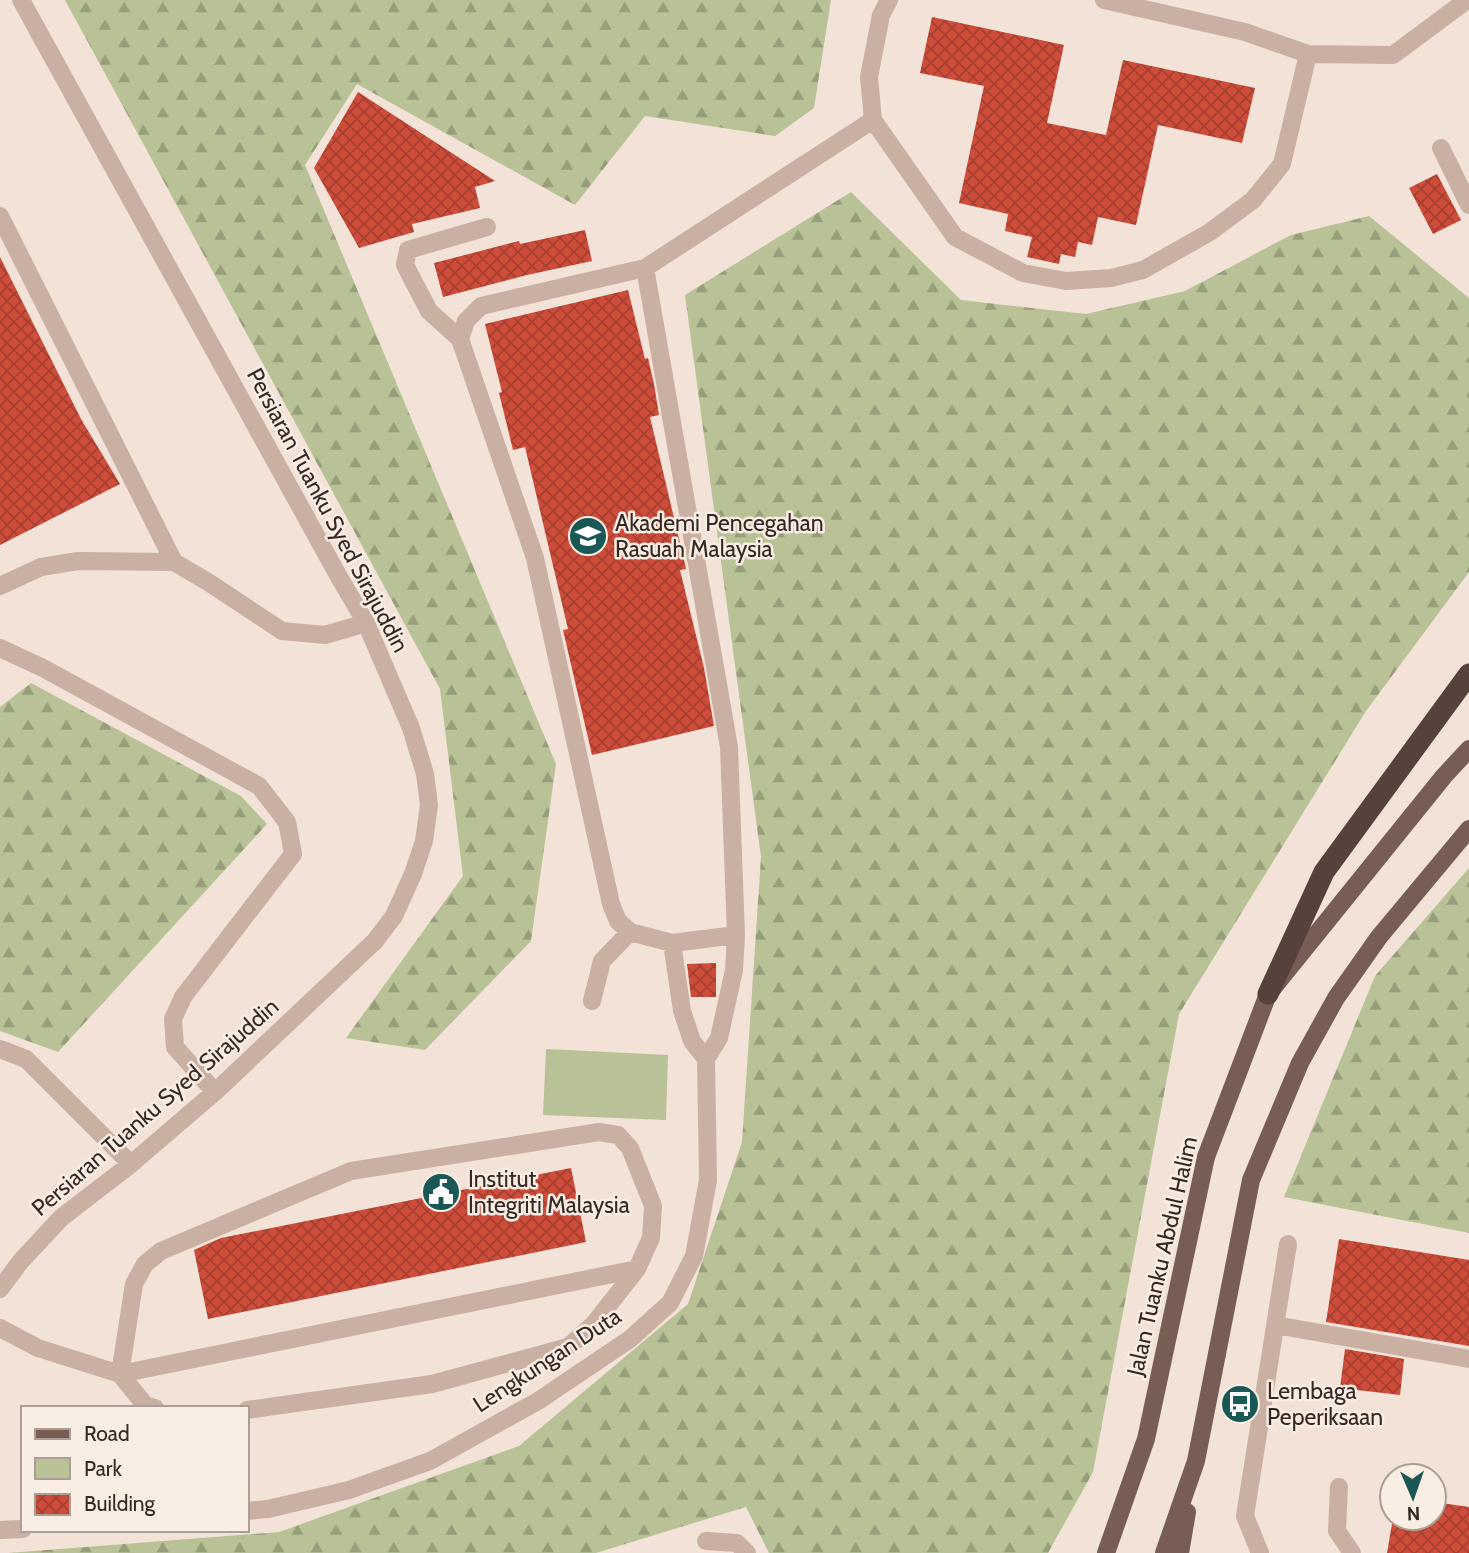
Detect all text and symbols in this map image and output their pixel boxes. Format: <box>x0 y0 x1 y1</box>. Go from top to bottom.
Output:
street label: Persiaran Tuanku Syed Sirajuddin <box>241 363 415 657</box>
place label: Akademi Pencegahan Rasuah Malaysia <box>615 509 824 563</box>
school or university icon: Akademi Pencegahan Rasuah Malaysia <box>567 515 609 557</box>
street label: Persiaran Tuanku Syed Sirajuddin <box>26 992 284 1222</box>
street label: Jalan Tuanku Abdul Halim <box>1121 1134 1203 1379</box>
place label: Institut Integriti Malaysia <box>468 1165 630 1219</box>
public building icon: Institut Integriti Malaysia <box>420 1171 462 1213</box>
street label: Lengkungan Duta <box>468 1302 626 1418</box>
place label: Lembaga Peperiksaan <box>1267 1377 1383 1431</box>
bus stop icon: Lembaga Peperiksaan <box>1219 1383 1261 1425</box>
legend <box>21 1406 248 1532</box>
text: Road <box>84 1421 130 1446</box>
text: Park <box>84 1456 122 1481</box>
north arrow <box>1378 1462 1448 1532</box>
text: Building <box>84 1491 156 1516</box>
text: N <box>1406 1502 1421 1525</box>

